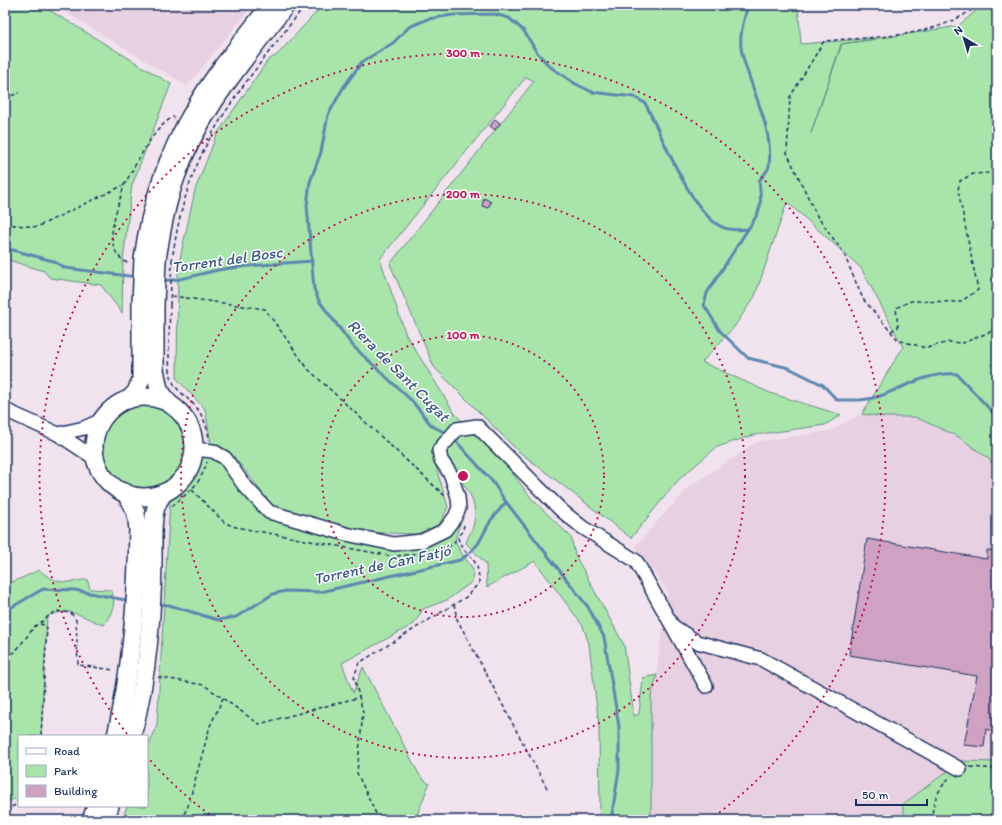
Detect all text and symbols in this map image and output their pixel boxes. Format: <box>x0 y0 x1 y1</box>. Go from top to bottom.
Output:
north arrow <box>944 18 984 58</box>
text: N <box>951 23 965 38</box>
text: 300 m <box>446 46 481 60</box>
text: 200 m <box>446 187 481 201</box>
water label: Torrent del Bosc <box>170 242 285 277</box>
water label: Riera de Sant Cugat <box>344 315 455 427</box>
text: 100 m <box>446 328 480 342</box>
centre of rings <box>456 469 470 483</box>
water label: Torrent de Can Fatjó <box>312 541 453 588</box>
legend <box>18 735 148 807</box>
text: Road <box>54 744 80 758</box>
text: Park <box>54 764 78 778</box>
scale bar <box>856 781 927 807</box>
text: Building <box>54 784 98 798</box>
text: 50 m <box>862 788 888 802</box>

